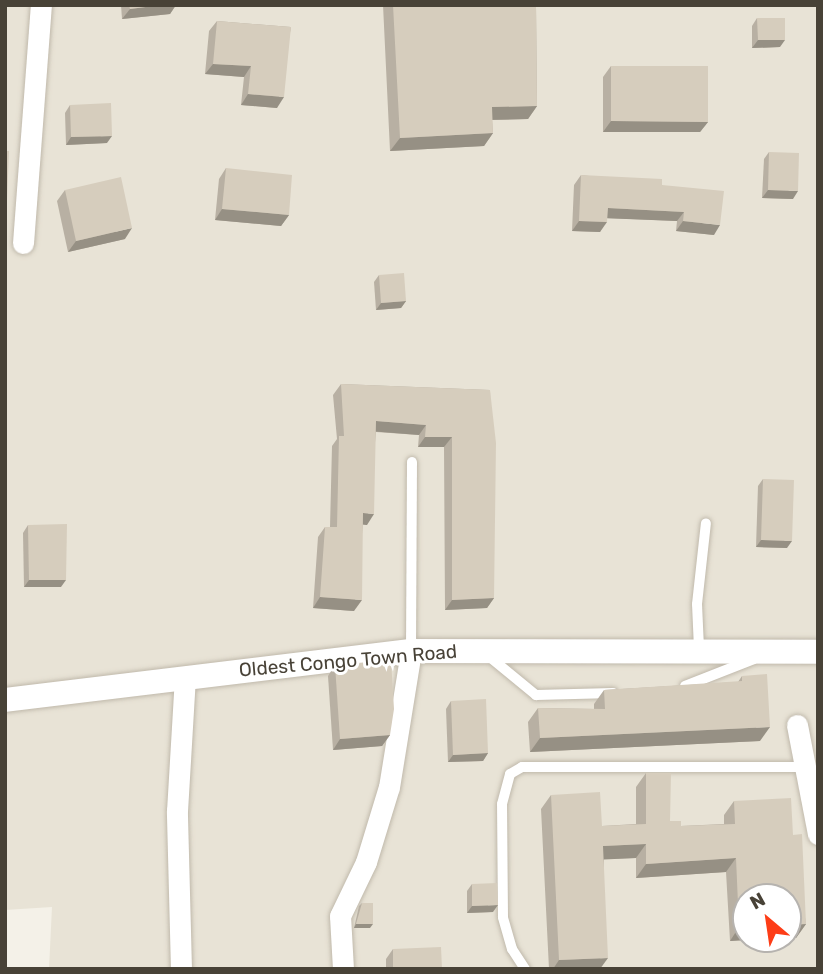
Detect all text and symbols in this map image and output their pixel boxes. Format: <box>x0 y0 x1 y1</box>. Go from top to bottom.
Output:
street label: Oldest Congo Town Road <box>238 640 458 682</box>
north arrow <box>732 883 802 953</box>
text: N <box>746 888 769 914</box>

